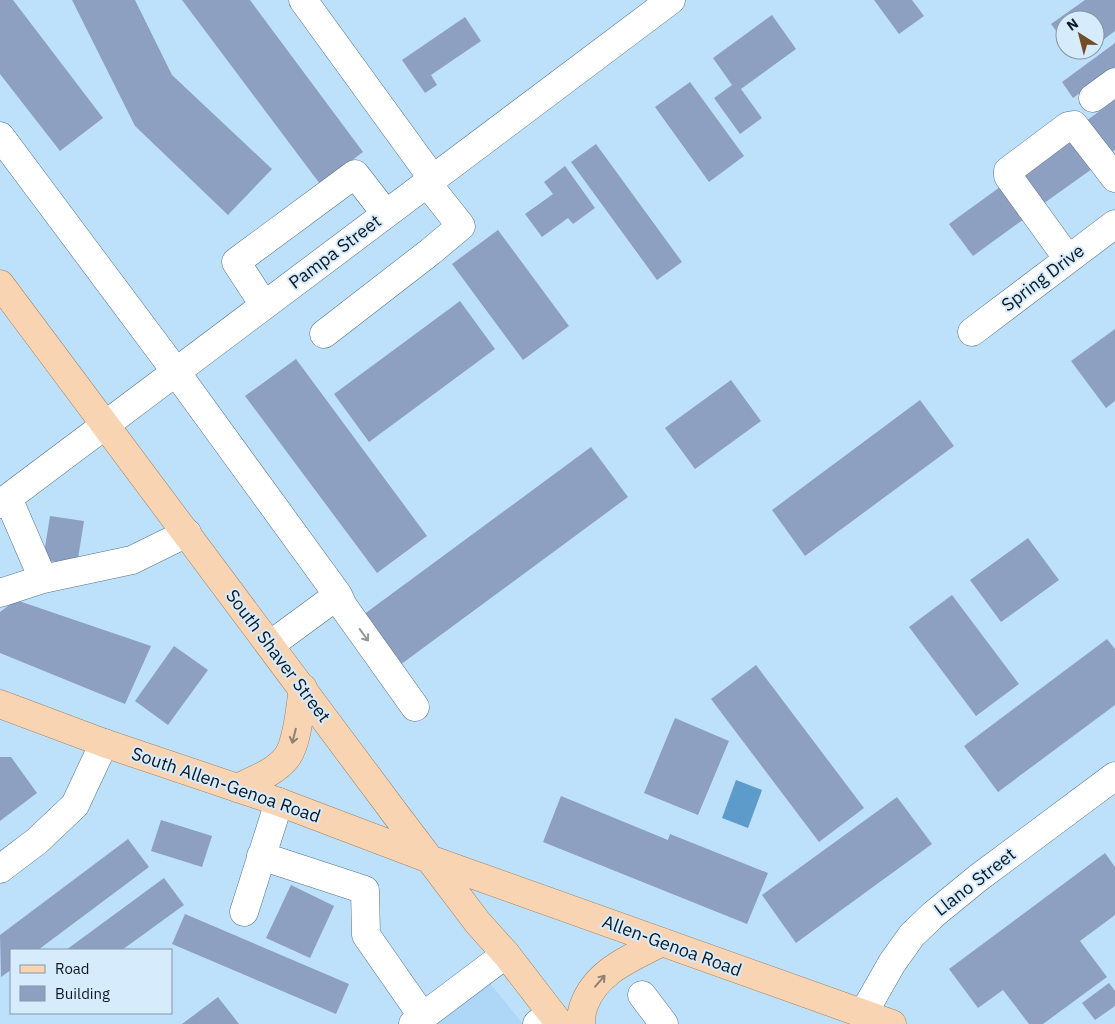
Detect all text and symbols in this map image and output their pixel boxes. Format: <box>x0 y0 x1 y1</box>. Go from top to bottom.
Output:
north arrow <box>1055 10 1105 60</box>
text: N <box>1063 14 1082 35</box>
street label: Pampa Street <box>284 209 385 294</box>
street label: Spring Drive <box>997 239 1089 316</box>
street label: South Shaver Street <box>221 585 336 727</box>
one-way arrow <box>359 628 369 642</box>
one-way arrow <box>289 728 298 744</box>
street label: South Allen-Genoa Road <box>129 741 324 828</box>
street label: Llano Street <box>929 843 1020 921</box>
street label: Allen-Genoa Road <box>599 910 745 981</box>
legend <box>10 949 172 1014</box>
text: Road <box>55 959 90 978</box>
one-way arrow <box>594 974 606 987</box>
text: Building <box>55 984 110 1003</box>

